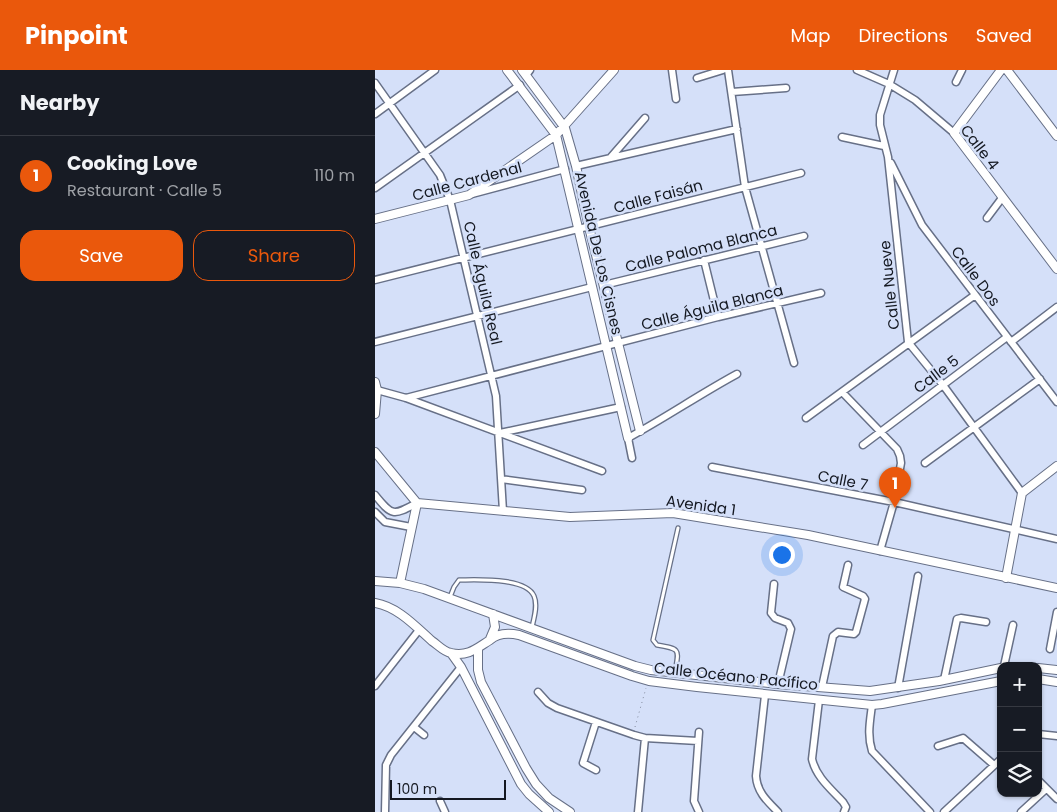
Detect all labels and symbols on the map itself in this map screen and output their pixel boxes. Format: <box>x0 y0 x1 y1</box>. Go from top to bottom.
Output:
street label: Calle 4 <box>956 120 1004 174</box>
street label: Calle Cardenal <box>410 156 524 206</box>
street label: Avenida De Los Cisnes <box>570 169 628 337</box>
street label: Calle Faisán <box>611 174 705 218</box>
street label: Calle Águila Real <box>459 219 507 347</box>
street label: Calle Paloma Blanca <box>623 219 779 277</box>
street label: Calle Nueve <box>874 239 904 331</box>
street label: Calle Dos <box>946 242 1006 311</box>
street label: Calle Águila Blanca <box>639 279 785 335</box>
street label: Calle 5 <box>909 350 963 398</box>
street label: Calle 7 <box>816 465 870 495</box>
pin: 1 <box>879 467 911 508</box>
street label: Avenida 1 <box>665 490 737 520</box>
your location <box>769 542 795 568</box>
street label: Calle Océano Pacífico <box>653 657 819 695</box>
scale bar <box>390 777 506 800</box>

